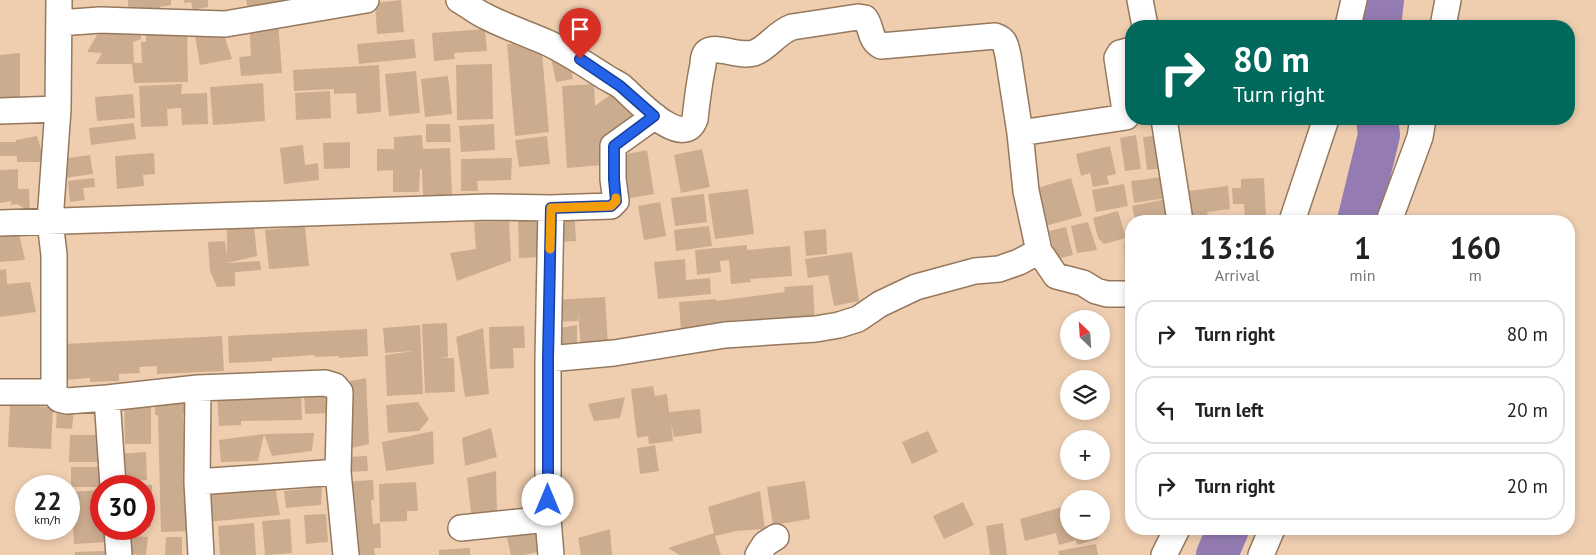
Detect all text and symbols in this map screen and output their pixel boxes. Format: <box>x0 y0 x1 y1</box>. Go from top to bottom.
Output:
pin <box>559 8 601 59</box>
icon: arrive <box>566 15 594 43</box>
text: 80 m <box>1233 36 1310 82</box>
icon: right <box>1150 40 1215 105</box>
text: Turn right <box>1233 80 1325 108</box>
text: 13:16 <box>1199 228 1275 267</box>
text: 1 <box>1354 228 1371 267</box>
text: 160 <box>1450 228 1501 267</box>
text: Arrival <box>1215 265 1260 285</box>
text: min <box>1350 265 1376 285</box>
text: m <box>1469 265 1482 285</box>
north arrow <box>1060 310 1110 360</box>
map controls <box>1060 310 1110 540</box>
icon: right <box>1152 320 1180 348</box>
text: Turn right <box>1195 322 1275 346</box>
text: 80 m <box>1507 322 1548 346</box>
button: layers <box>1060 370 1110 420</box>
icon: left <box>1152 396 1180 424</box>
text: Turn left <box>1195 398 1264 422</box>
text: 20 m <box>1507 398 1548 422</box>
button: + <box>1060 430 1110 480</box>
icon: right <box>1152 472 1180 500</box>
position arrow <box>521 473 573 525</box>
text: Turn right <box>1195 474 1275 498</box>
text: 20 m <box>1507 474 1548 498</box>
speed limit sign: 30 <box>90 475 155 540</box>
text: 22 <box>33 485 62 517</box>
button: − <box>1060 490 1110 540</box>
text: km/h <box>34 512 61 527</box>

